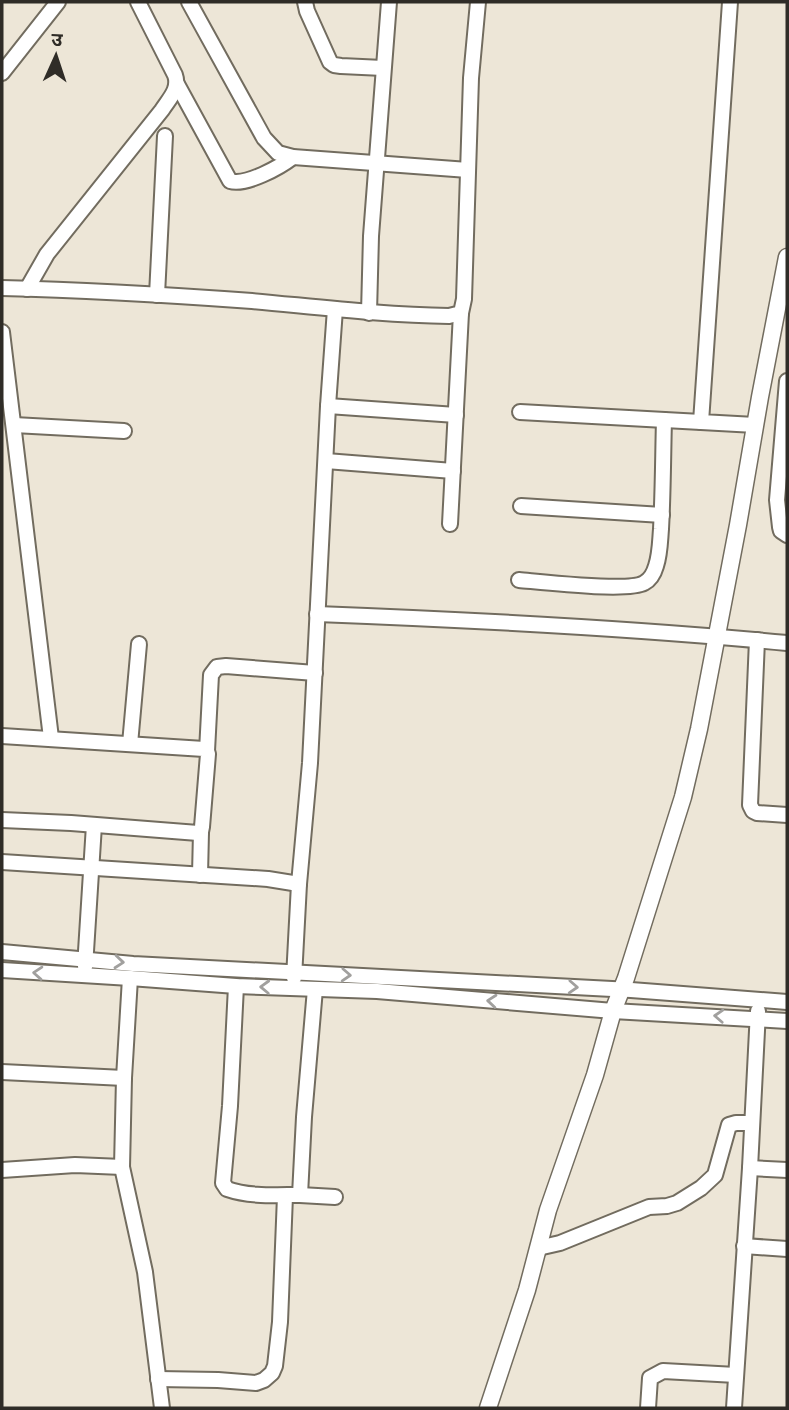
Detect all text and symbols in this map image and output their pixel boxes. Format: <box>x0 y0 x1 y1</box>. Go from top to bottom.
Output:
north arrow <box>21 21 91 91</box>
text: उ <box>51 26 64 53</box>
one-way arrow <box>113 954 124 969</box>
one-way arrow <box>32 965 43 980</box>
one-way arrow <box>340 967 351 982</box>
one-way arrow <box>568 979 579 994</box>
one-way arrow <box>259 980 270 995</box>
one-way arrow <box>486 994 497 1009</box>
one-way arrow <box>713 1009 724 1024</box>

